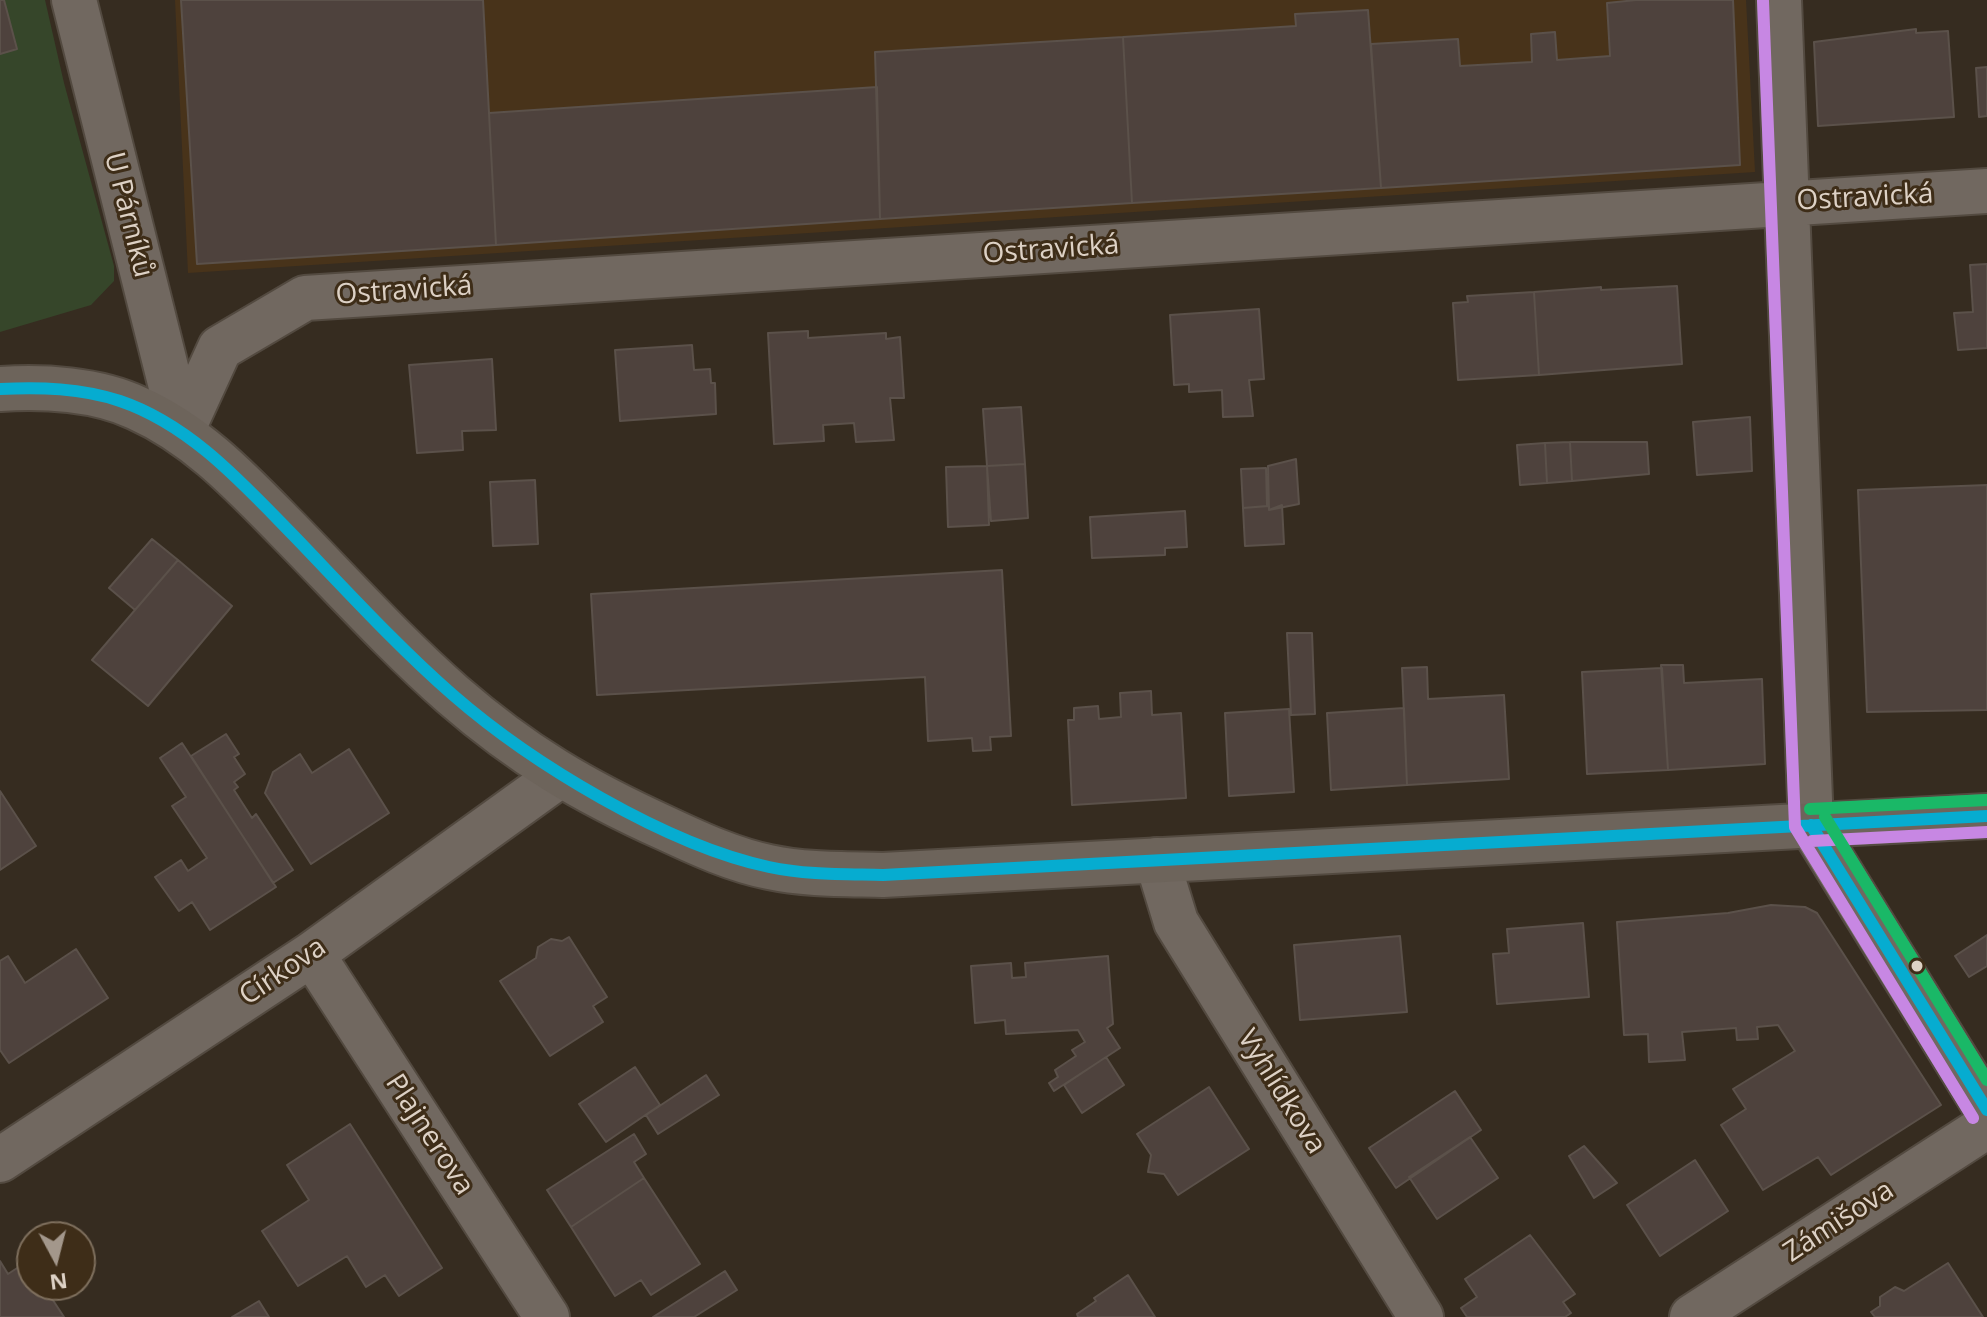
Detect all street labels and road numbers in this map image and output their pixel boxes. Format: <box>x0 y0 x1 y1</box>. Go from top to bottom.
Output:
street label: U Párníků <box>96 149 160 281</box>
street label: Ostravická <box>1796 178 1934 218</box>
street label: Ostravická <box>982 228 1120 272</box>
street label: Ostravická <box>335 269 473 313</box>
street label: Církova <box>233 931 333 1013</box>
street label: Vyhlídkova <box>1230 1024 1332 1160</box>
street label: Plajnerova <box>378 1068 480 1202</box>
street label: Zámišova <box>1778 1174 1900 1270</box>

